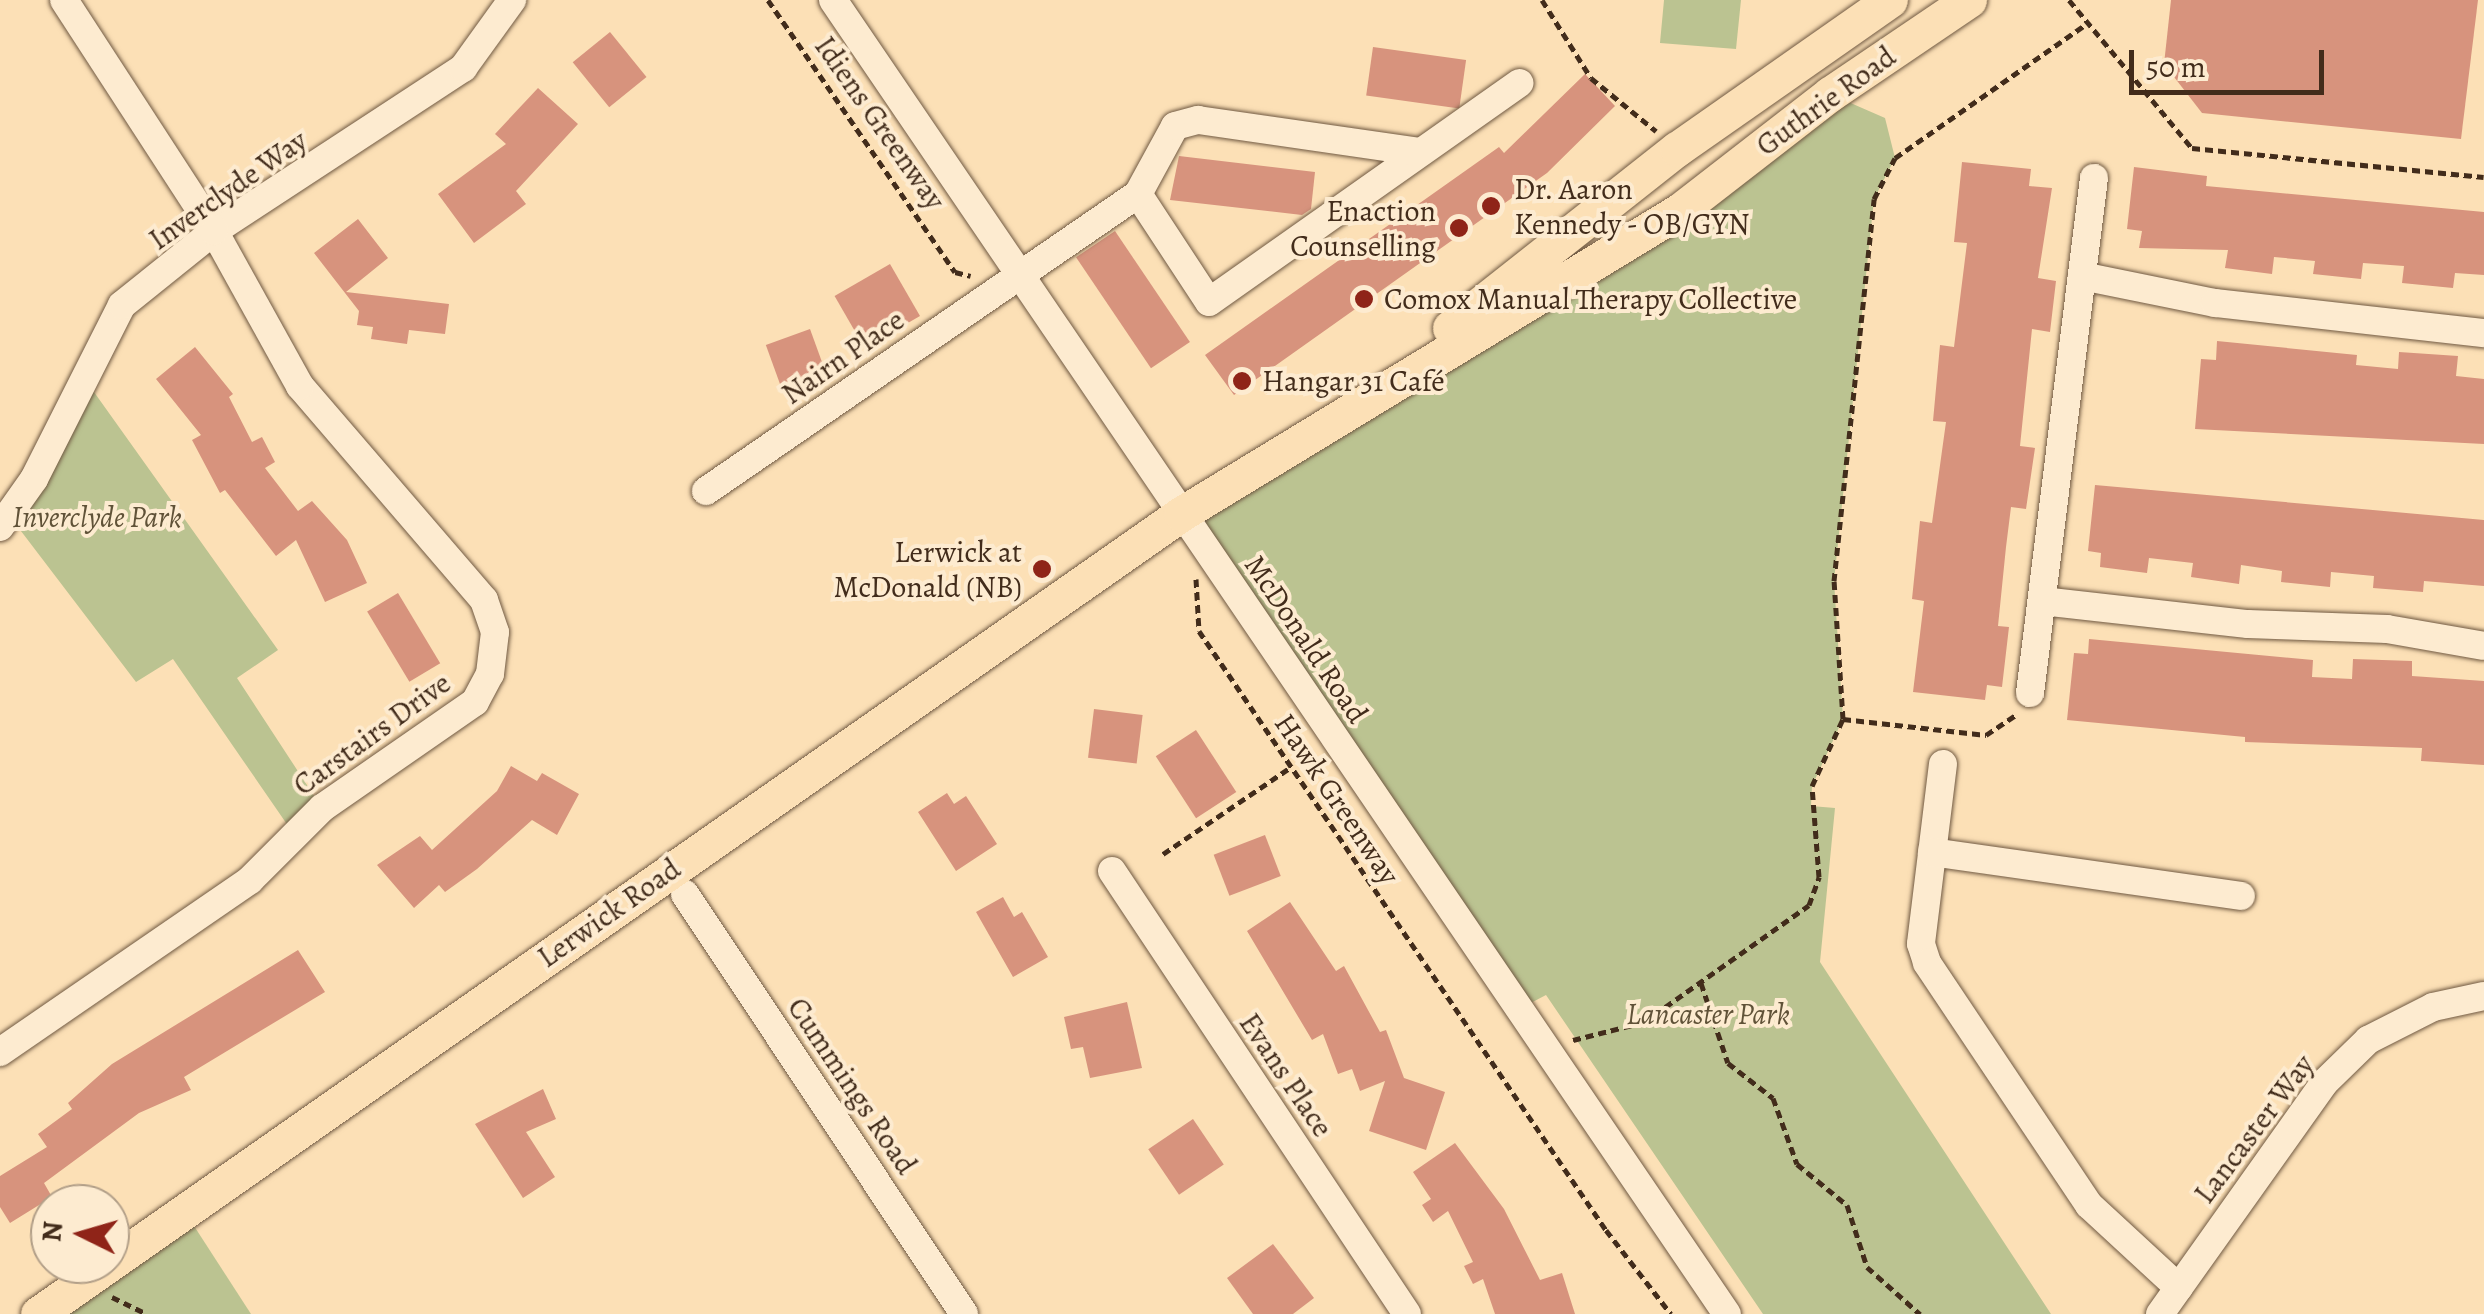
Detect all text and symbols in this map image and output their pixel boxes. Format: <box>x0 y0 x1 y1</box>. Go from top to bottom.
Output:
street label: Idiens Greenway <box>807 29 953 217</box>
scale bar <box>2134 30 2329 92</box>
street label: Guthrie Road <box>1749 38 1903 164</box>
text: 50 m <box>2146 47 2206 87</box>
street label: Inverclyde Way <box>142 122 314 258</box>
place label: Dr. Aaron Kennedy - OB/GYN <box>1514 171 1751 242</box>
place label: Enaction Counselling <box>1290 193 1436 264</box>
marker: Dr. Aaron Kennedy - OB/GYN <box>1478 193 1504 219</box>
marker: Enaction Counselling <box>1446 215 1472 241</box>
place label: Comox Manual Therapy Collective <box>1384 281 1797 317</box>
marker: Comox Manual Therapy Collective <box>1353 288 1375 310</box>
street label: Nairn Place <box>775 302 911 412</box>
place label: Hangar 31 Café <box>1262 363 1445 399</box>
marker: Hangar 31 Café <box>1231 370 1253 392</box>
park label: Inverclyde Park <box>12 499 182 535</box>
place label: Lerwick at McDonald (NB) <box>834 534 1022 604</box>
street label: McDonald Road <box>1237 548 1375 730</box>
marker: Lerwick at McDonald (NB) <box>1031 558 1053 580</box>
street label: Carstairs Drive <box>286 665 458 803</box>
street label: Hawk Greenway <box>1267 707 1407 891</box>
street label: Lerwick Road <box>531 851 687 975</box>
street label: Cummings Road <box>780 991 924 1181</box>
park label: Lancaster Park <box>1626 996 1790 1032</box>
street label: Evans Place <box>1231 1006 1341 1144</box>
street label: Lancaster Way <box>2186 1047 2322 1211</box>
north arrow <box>30 1184 130 1284</box>
text: N <box>32 1220 72 1243</box>

